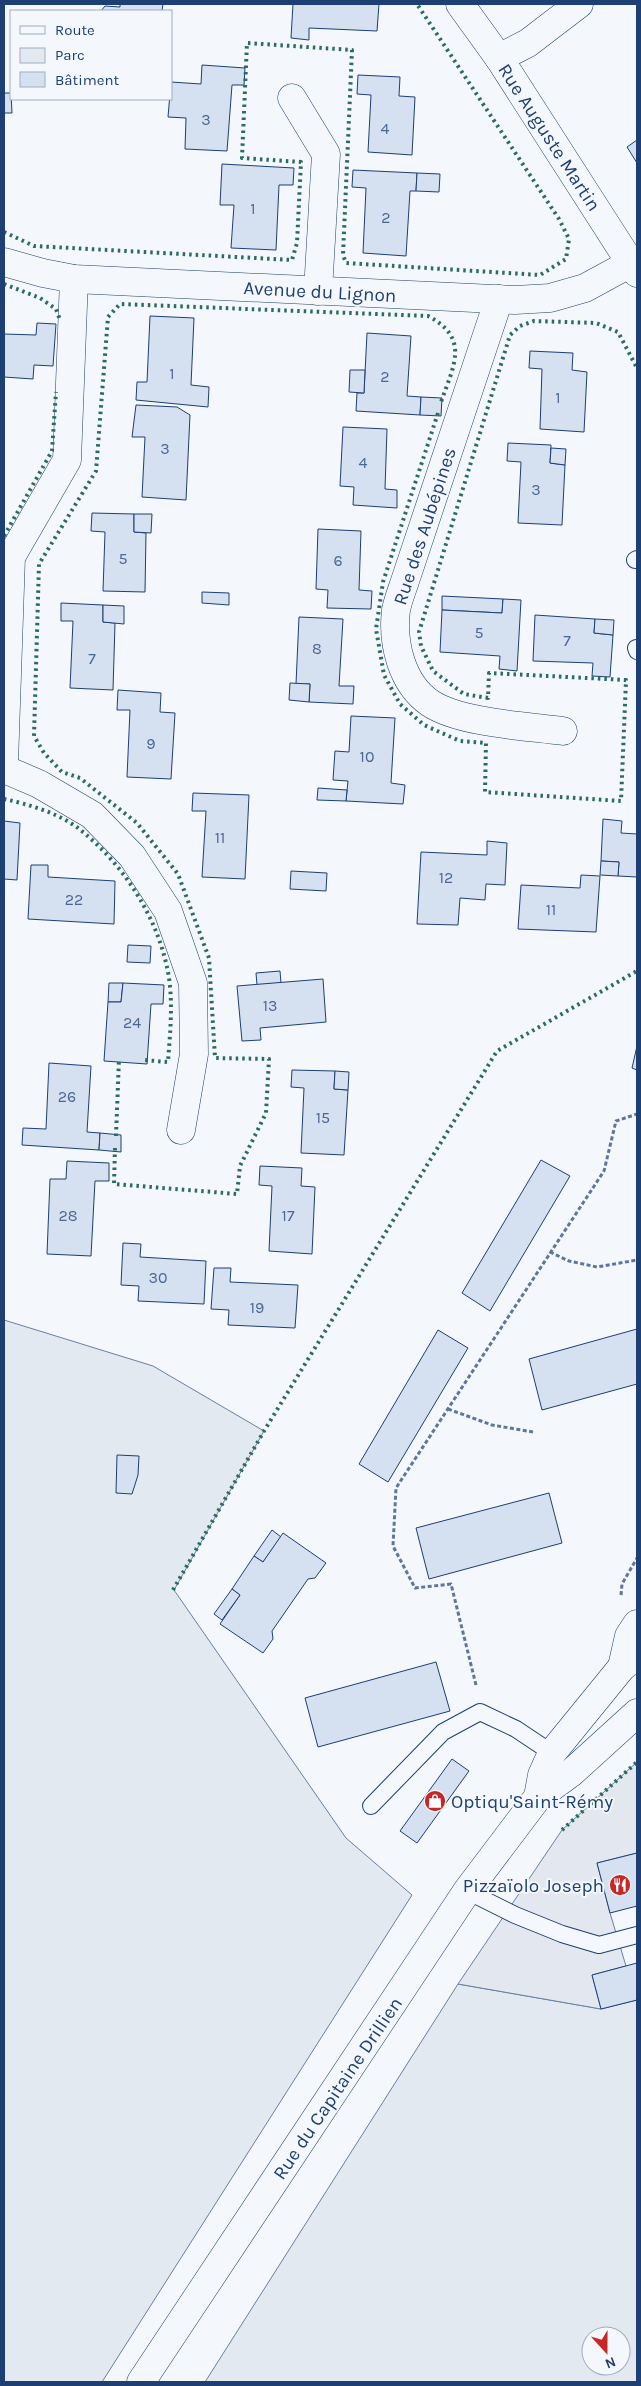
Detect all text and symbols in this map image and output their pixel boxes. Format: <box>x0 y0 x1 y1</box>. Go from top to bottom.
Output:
legend <box>10 10 172 100</box>
text: Route <box>55 21 95 39</box>
text: Parc <box>55 46 85 64</box>
street label: Rue Auguste Martin <box>493 60 605 215</box>
text: Bâtiment <box>55 71 119 89</box>
house number: 3 <box>201 110 211 129</box>
house number: 4 <box>381 119 390 138</box>
house number: 1 <box>250 199 256 218</box>
house number: 2 <box>381 208 391 227</box>
street label: Avenue du Lignon <box>243 277 397 307</box>
house number: 1 <box>169 364 175 383</box>
house number: 2 <box>380 367 390 386</box>
house number: 1 <box>555 388 561 407</box>
house number: 3 <box>160 439 170 458</box>
street label: Rue des Aubépines <box>389 445 461 608</box>
house number: 4 <box>359 453 368 472</box>
house number: 3 <box>531 480 541 499</box>
house number: 5 <box>118 549 128 568</box>
house number: 6 <box>333 551 343 570</box>
house number: 5 <box>474 623 484 642</box>
house number: 7 <box>563 631 571 650</box>
house number: 8 <box>312 639 322 658</box>
house number: 7 <box>88 649 96 668</box>
house number: 9 <box>146 734 156 753</box>
house number: 10 <box>360 747 374 766</box>
house number: 11 <box>215 828 225 847</box>
house number: 12 <box>439 868 453 887</box>
house number: 22 <box>65 890 83 909</box>
house number: 11 <box>546 900 556 919</box>
house number: 13 <box>263 996 277 1015</box>
house number: 24 <box>123 1013 141 1032</box>
house number: 26 <box>58 1087 76 1106</box>
house number: 15 <box>316 1108 330 1127</box>
house number: 28 <box>58 1206 78 1225</box>
house number: 17 <box>282 1206 295 1225</box>
house number: 30 <box>149 1268 167 1287</box>
house number: 19 <box>250 1298 264 1317</box>
shop icon: Optiqu'Saint-Rémy <box>423 1789 447 1813</box>
place label: Optiqu'Saint-Rémy <box>451 1791 613 1813</box>
restaurant icon: Pizzaïolo Joseph <box>608 1873 632 1897</box>
place label: Pizzaïolo Joseph <box>463 1875 604 1897</box>
street label: Rue du Capitaine Drillien <box>269 1993 407 2184</box>
north arrow <box>581 2326 631 2376</box>
text: N <box>603 2353 618 2372</box>

